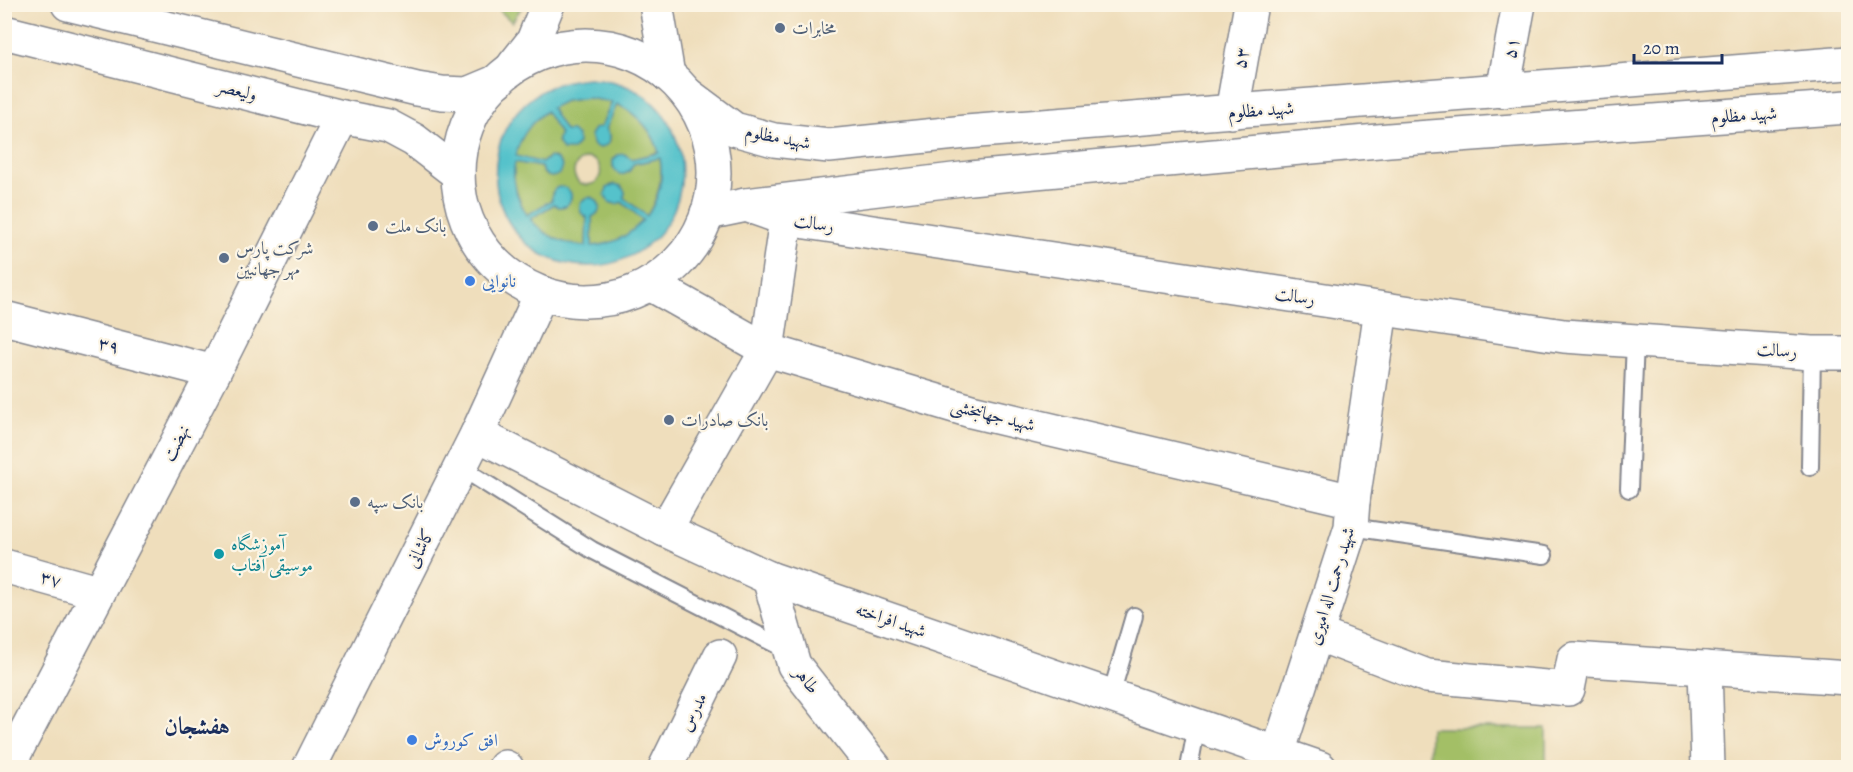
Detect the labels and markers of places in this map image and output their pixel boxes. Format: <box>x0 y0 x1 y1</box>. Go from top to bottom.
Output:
place label: مخابرات <box>792 16 836 40</box>
marker: مخابرات <box>773 21 787 35</box>
place label: بانک ملت <box>385 214 446 238</box>
marker: بانک ملت <box>366 219 380 233</box>
place label: شرکت پارس مهر جهانبین <box>236 236 313 281</box>
marker: شرکت پارس مهر جهانبین <box>217 251 231 265</box>
place label: نانوایی <box>482 269 516 293</box>
marker: نانوایی <box>463 274 477 288</box>
place label: بانک صادرات <box>681 408 768 432</box>
marker: بانک صادرات <box>662 413 676 427</box>
place label: بانک سپه <box>367 490 423 514</box>
marker: بانک سپه <box>348 495 362 509</box>
place label: آموزشگاه موسیقی آفتاب <box>231 532 313 578</box>
marker: آموزشگاه موسیقی آفتاب <box>212 547 226 561</box>
place label: افق کوروش <box>424 728 498 752</box>
marker: افق کوروش <box>405 733 419 747</box>

